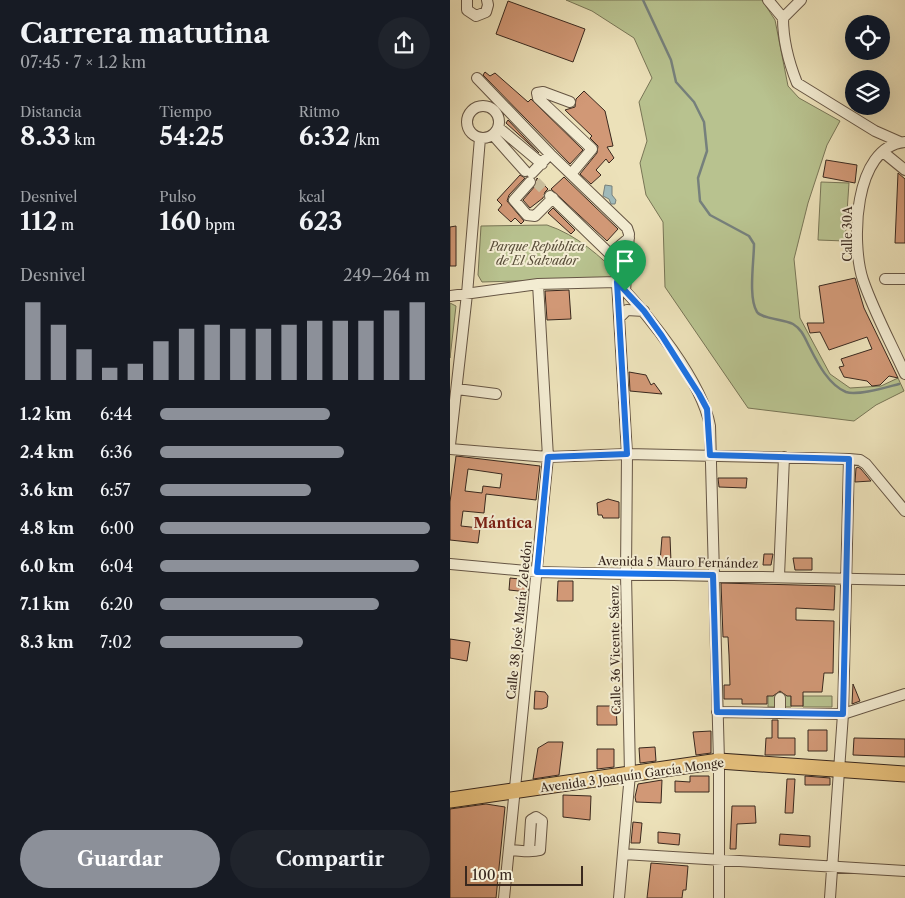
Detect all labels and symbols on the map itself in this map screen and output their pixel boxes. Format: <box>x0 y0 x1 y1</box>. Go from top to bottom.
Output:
street label: Calle 30A <box>840 205 855 262</box>
park label: Parque República de El Salvador <box>488 239 585 268</box>
pin <box>604 240 646 291</box>
district label: Mántica <box>474 514 533 532</box>
street label: Calle 38 José María Zeledón <box>503 539 535 700</box>
street label: Avenida 5 Mauro Fernández <box>597 553 758 571</box>
street label: Calle 36 Vicente Sáenz <box>606 585 624 715</box>
street label: Avenida 3 Joaquín García Monge <box>538 755 725 795</box>
scale bar <box>465 863 582 886</box>

